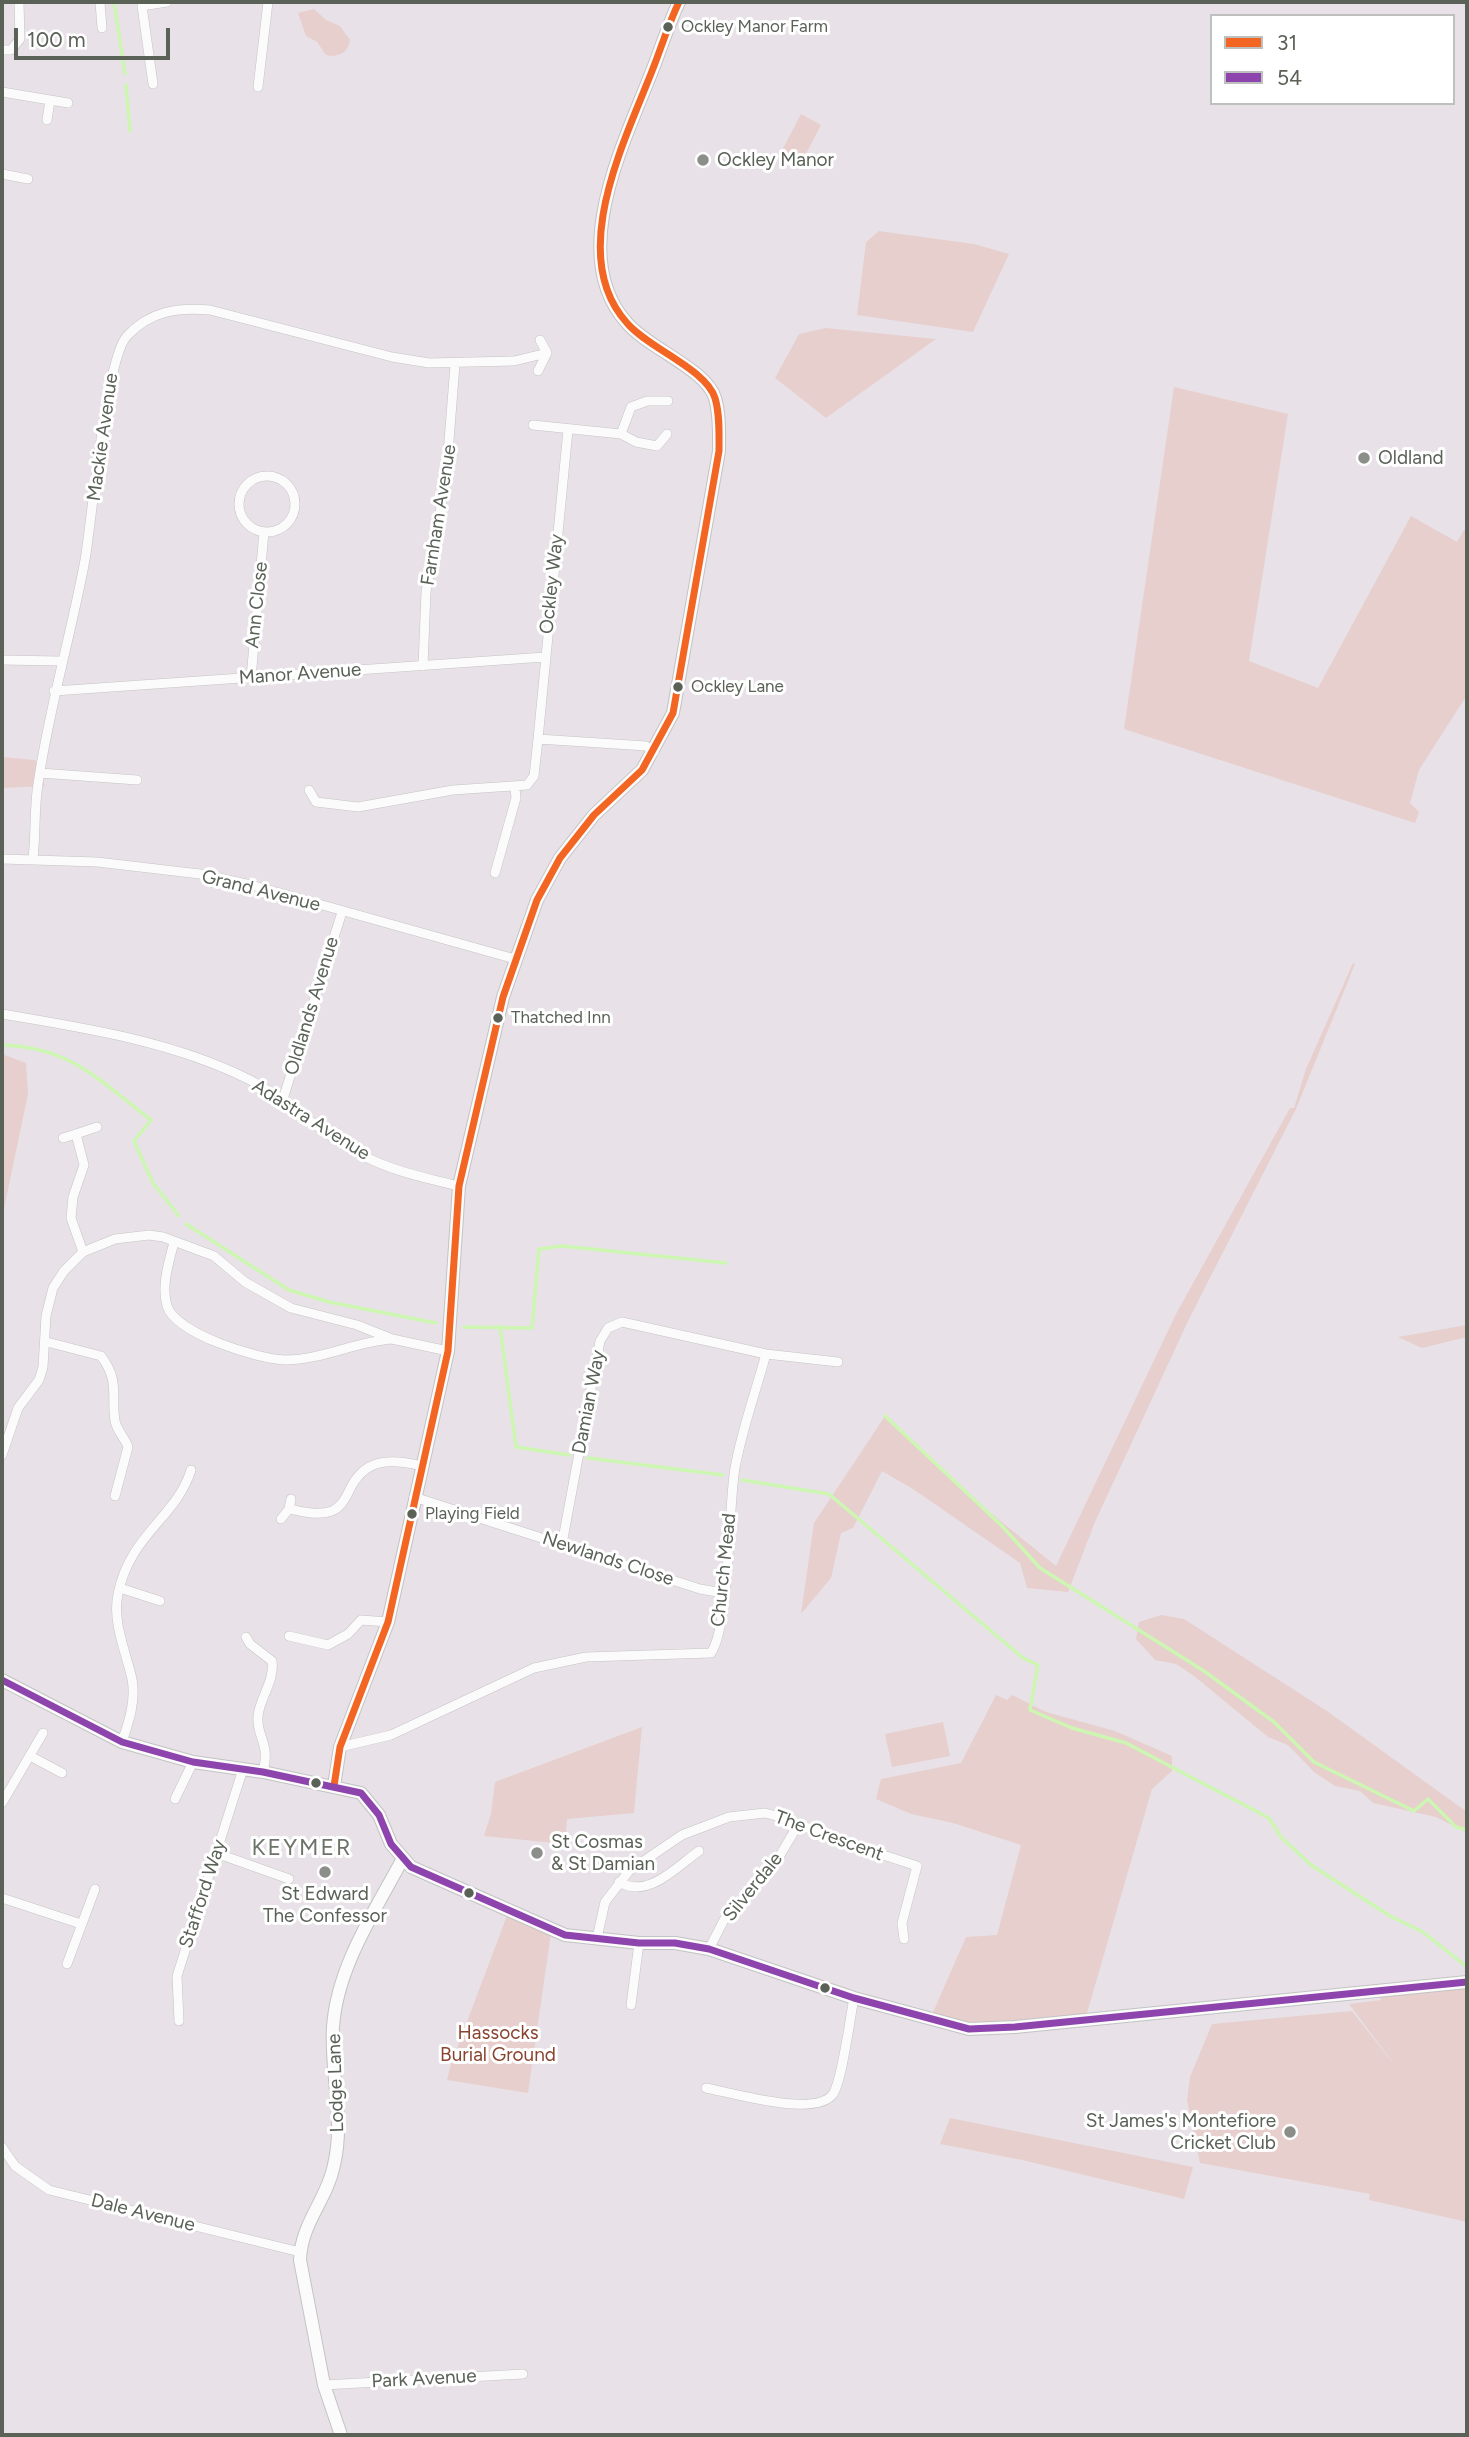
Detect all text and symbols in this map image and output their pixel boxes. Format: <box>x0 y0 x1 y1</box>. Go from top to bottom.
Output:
scale bar <box>18 14 173 58</box>
legend <box>1210 14 1455 105</box>
place label: Ockley Manor Farm <box>681 17 828 37</box>
marker: Ockley Manor Farm <box>661 20 675 34</box>
text: 100 m <box>27 27 86 52</box>
text: 31 <box>1277 30 1297 55</box>
text: 54 <box>1277 65 1302 90</box>
place label: Ockley Manor <box>717 149 834 171</box>
marker: Ockley Manor <box>695 152 711 168</box>
street label: Mackie Avenue <box>83 372 123 502</box>
street label: Farnham Avenue <box>417 443 461 587</box>
place label: Oldland <box>1378 447 1444 469</box>
marker: Oldland <box>1356 450 1372 466</box>
street label: Ockley Way <box>535 533 569 635</box>
street label: Ann Close <box>241 561 273 649</box>
street label: Manor Avenue <box>238 658 362 690</box>
place label: Ockley Lane <box>691 677 784 697</box>
marker: Ockley Lane <box>671 680 685 694</box>
street label: Grand Avenue <box>199 865 323 917</box>
street label: Oldlands Avenue <box>280 934 344 1078</box>
place label: Thatched Inn <box>511 1008 611 1028</box>
marker: Thatched Inn <box>491 1011 505 1025</box>
street label: Adastra Avenue <box>248 1075 374 1165</box>
street label: Damian Way <box>568 1348 610 1456</box>
place label: Playing Field <box>425 1504 520 1524</box>
marker: Playing Field <box>405 1507 419 1521</box>
street label: Church Mead <box>707 1512 741 1628</box>
street label: Newlands Close <box>539 1527 677 1591</box>
unlabelled marker <box>309 1776 323 1790</box>
street label: The Crescent <box>772 1806 886 1866</box>
place label: St Cosmas & St Damian <box>551 1831 655 1875</box>
district label: KEYMER <box>252 1834 352 1862</box>
street label: Stafford Way <box>175 1837 231 1951</box>
marker: St Cosmas & St Damian <box>529 1845 545 1861</box>
street label: Silverdale <box>718 1848 788 1926</box>
marker: St Edward The Confessor <box>317 1864 333 1880</box>
place label: St Edward The Confessor <box>263 1883 387 1927</box>
unlabelled marker <box>462 1886 476 1900</box>
unlabelled marker <box>818 1981 832 1995</box>
park label: Hassocks Burial Ground <box>440 2022 556 2066</box>
street label: Lodge Lane <box>323 2033 349 2133</box>
place label: St James's Montefiore Cricket Club <box>1086 2110 1276 2154</box>
marker: St James's Montefiore Cricket Club <box>1282 2124 1298 2140</box>
street label: Dale Avenue <box>89 2189 197 2237</box>
street label: Park Avenue <box>371 2365 477 2393</box>

